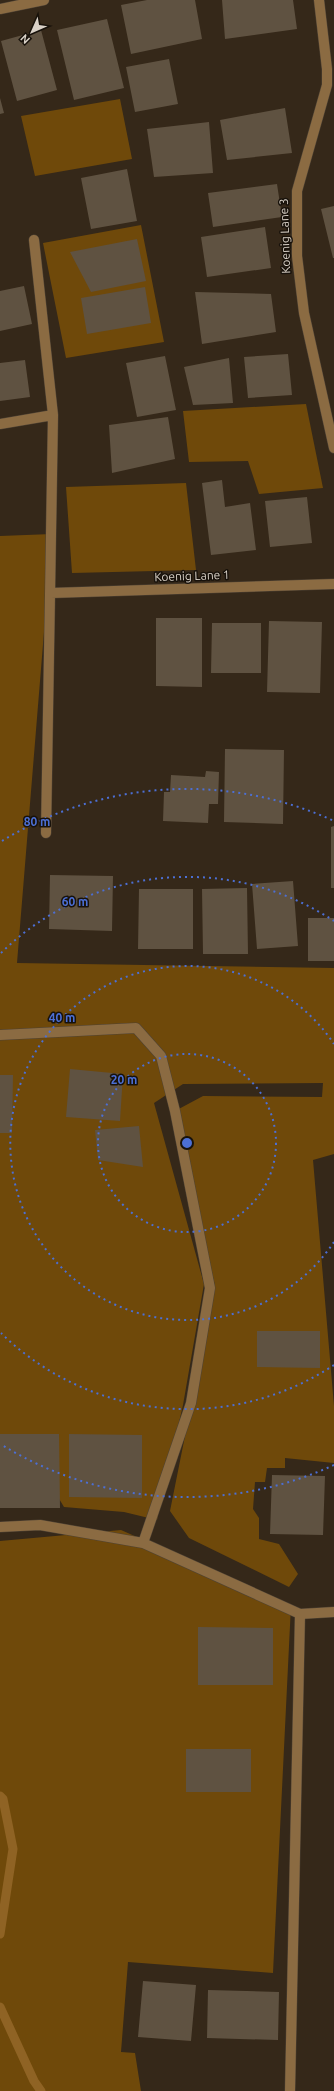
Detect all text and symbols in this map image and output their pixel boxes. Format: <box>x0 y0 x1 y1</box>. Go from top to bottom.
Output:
north arrow <box>12 12 52 52</box>
text: N <box>18 32 32 46</box>
street label: Koenig Lane 3 <box>277 198 292 274</box>
street label: Koenig Lane 1 <box>154 568 230 583</box>
text: 80 m <box>24 815 50 828</box>
text: 60 m <box>62 895 88 908</box>
text: 40 m <box>49 1011 75 1024</box>
text: 20 m <box>111 1073 137 1086</box>
centre of rings <box>180 1136 194 1150</box>

